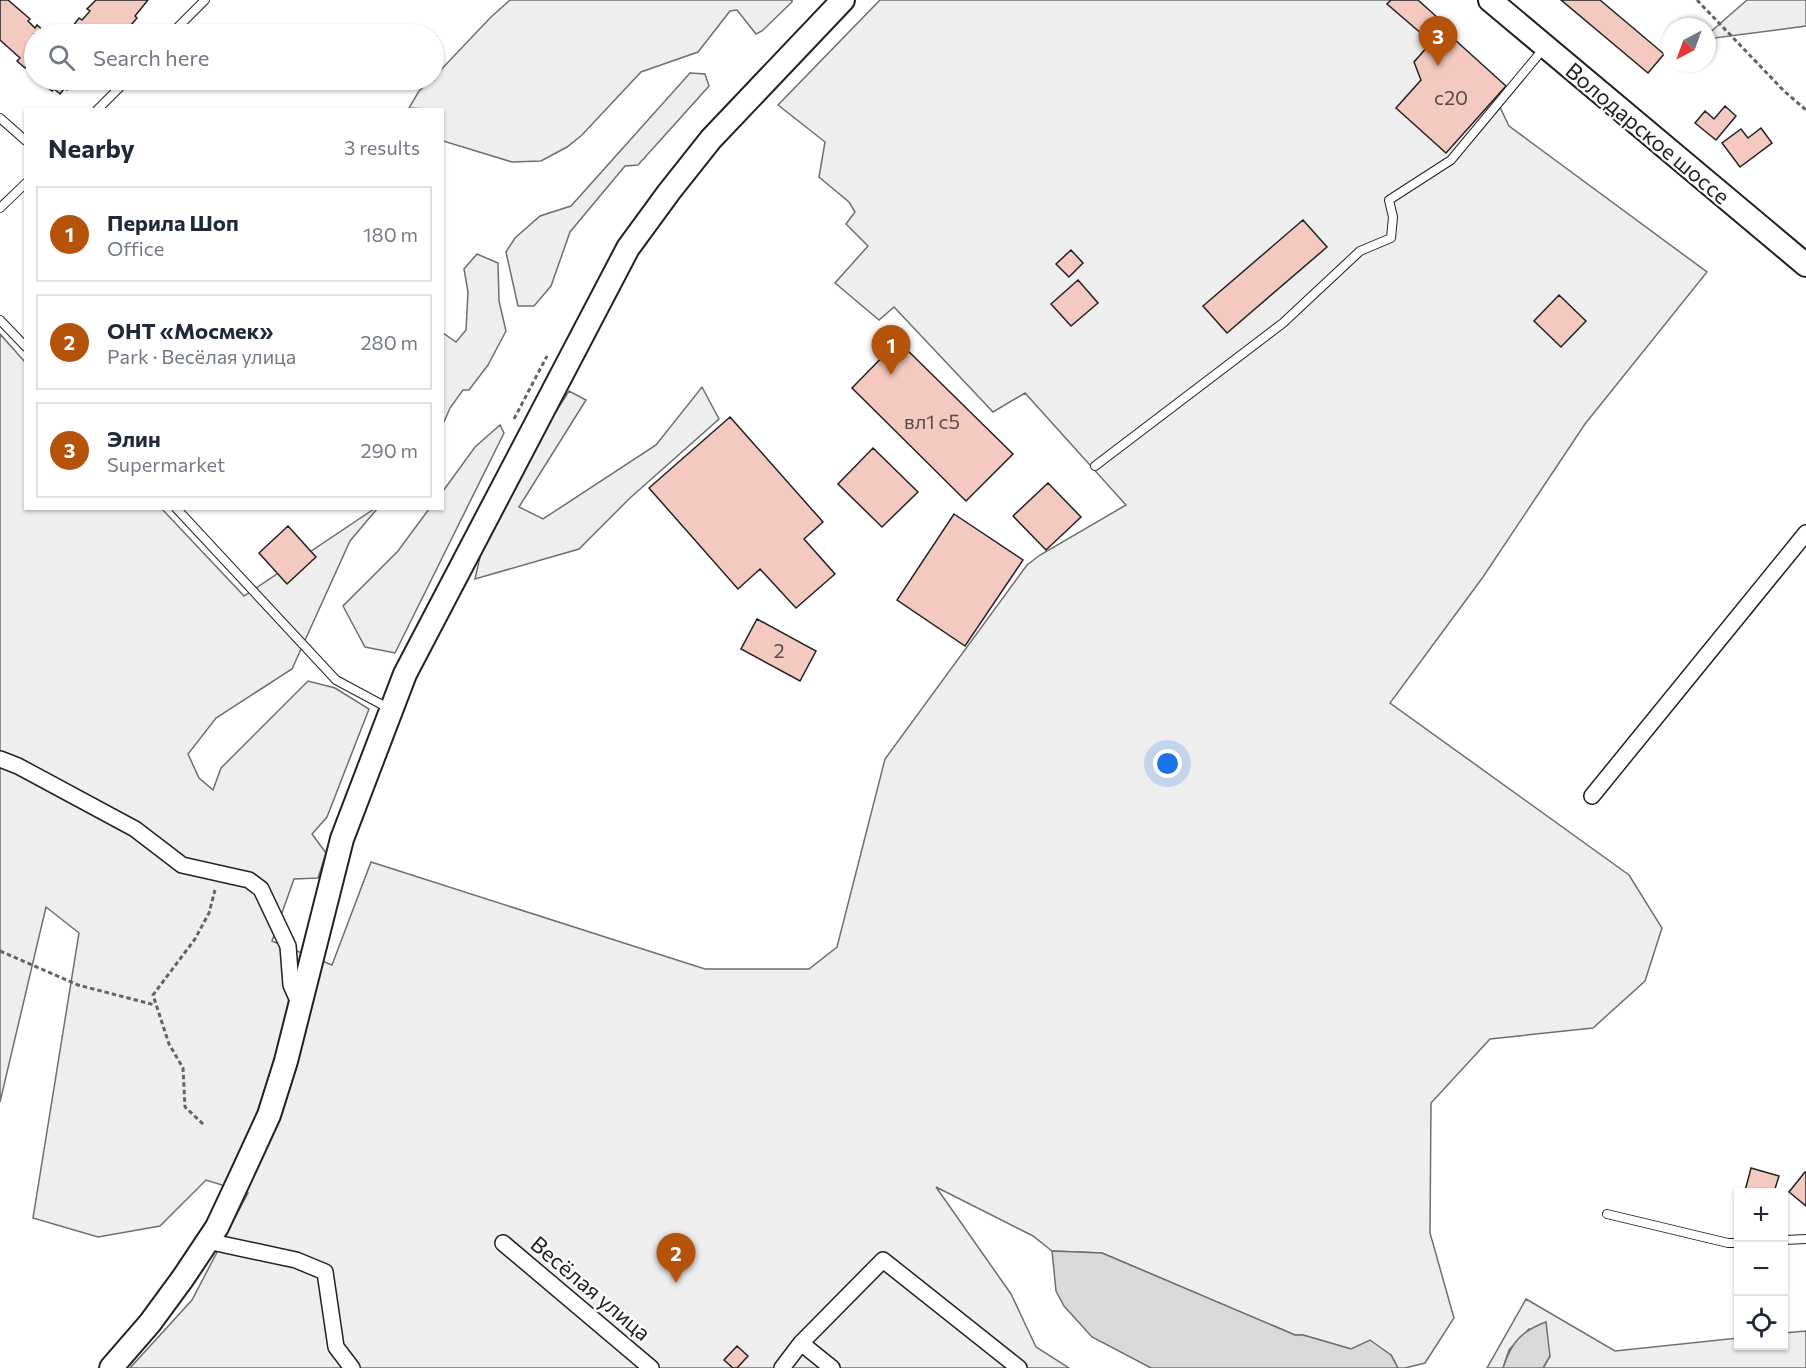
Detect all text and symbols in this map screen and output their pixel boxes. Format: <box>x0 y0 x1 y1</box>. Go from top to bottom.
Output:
pin: 3 <box>1418 16 1458 66</box>
north arrow <box>1662 18 1716 72</box>
search box <box>24 24 444 90</box>
icon: search <box>45 41 78 74</box>
text: Search here <box>93 44 209 71</box>
street label: Володарское шоссе <box>1560 56 1736 210</box>
house number: с20 <box>1434 85 1468 109</box>
text: Nearby <box>48 132 135 163</box>
text: 3 results <box>344 135 420 159</box>
text: Перила Шоп <box>107 209 239 236</box>
text: 1 <box>65 222 74 246</box>
text: 180 m <box>363 222 418 246</box>
text: Office <box>107 236 164 260</box>
text: ОНТ «Мосмек» <box>107 317 273 344</box>
pin: 1 <box>872 326 910 375</box>
text: 2 <box>64 330 75 354</box>
text: 280 m <box>360 330 418 354</box>
text: Park · Весёлая улица <box>107 344 296 368</box>
house number: вл1 с5 <box>904 409 960 433</box>
text: Элин <box>107 425 161 452</box>
text: 3 <box>64 438 75 462</box>
text: 290 m <box>360 438 418 462</box>
text: Supermarket <box>107 452 225 476</box>
house number: 2 <box>773 638 785 662</box>
your location <box>1153 749 1182 778</box>
map controls <box>1734 1188 1788 1350</box>
button: + <box>1734 1188 1788 1242</box>
street label: Весёлая улица <box>525 1230 657 1346</box>
pin: 2 <box>656 1234 696 1283</box>
button: − <box>1734 1242 1788 1296</box>
button: locate <box>1734 1296 1788 1350</box>

